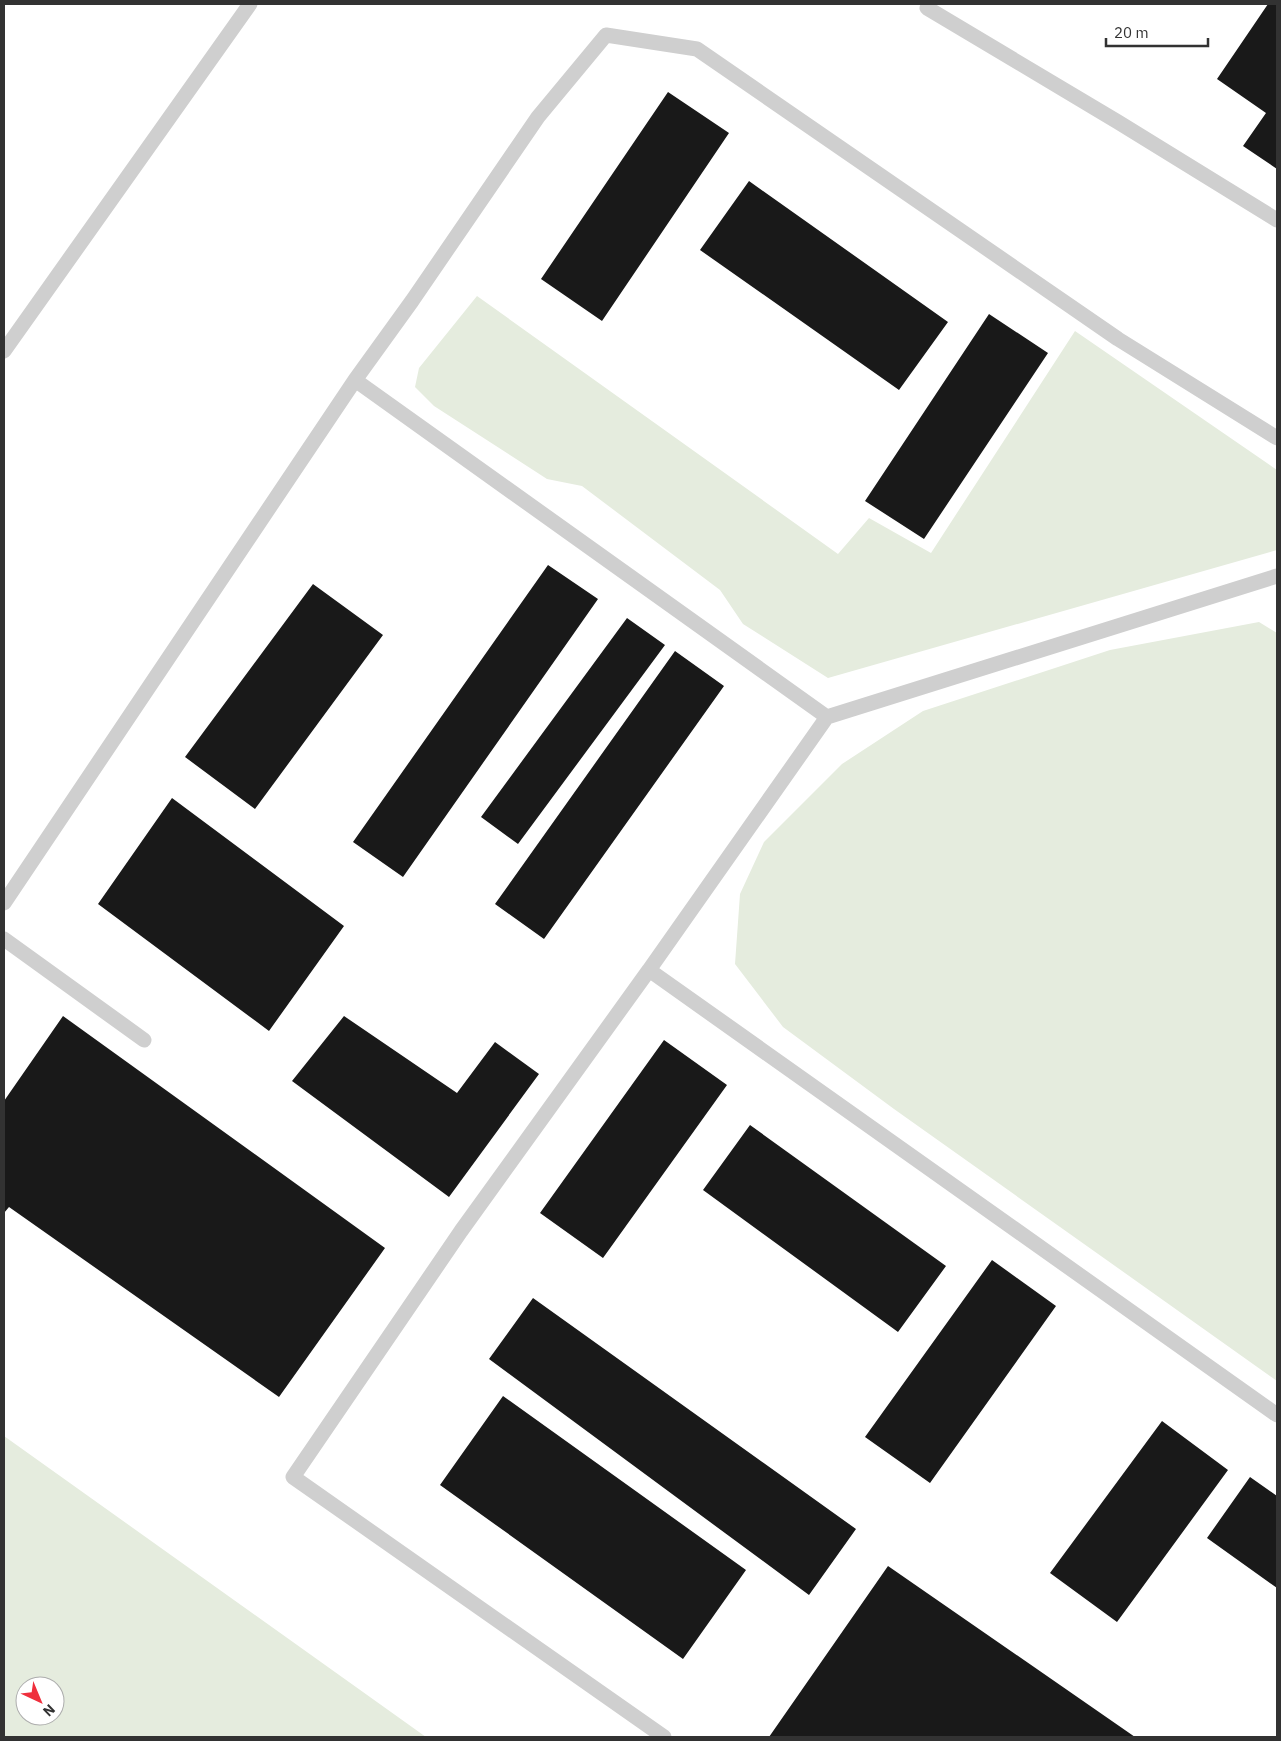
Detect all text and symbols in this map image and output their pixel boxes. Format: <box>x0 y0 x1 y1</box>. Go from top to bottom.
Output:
scale bar <box>1106 15 1208 47</box>
text: 20 m <box>1114 23 1149 42</box>
north arrow <box>15 1676 65 1726</box>
text: N <box>39 1700 59 1720</box>

